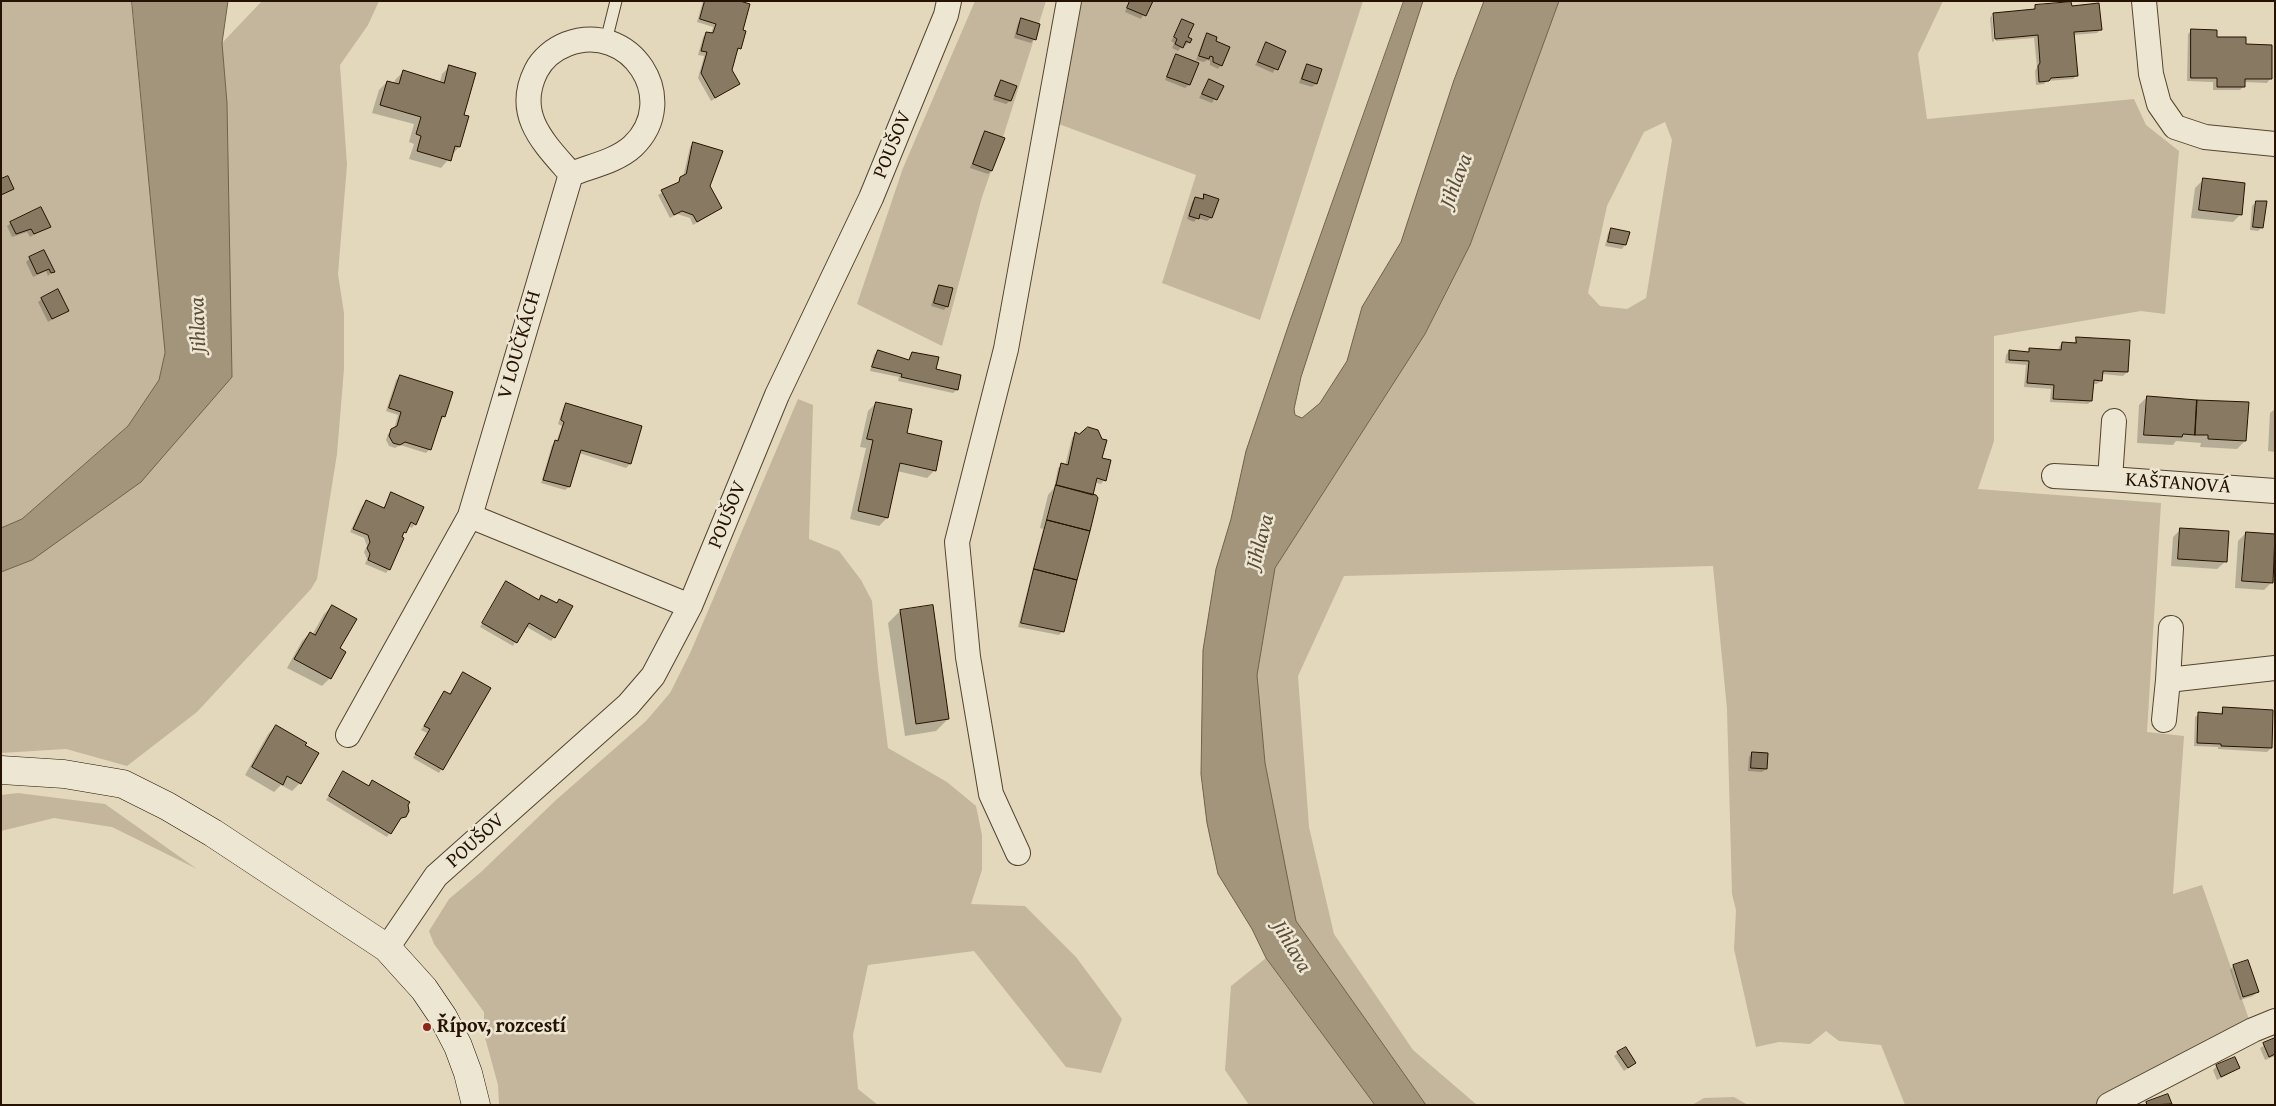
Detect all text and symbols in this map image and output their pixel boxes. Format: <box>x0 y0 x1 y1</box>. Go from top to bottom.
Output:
street label: POUŠOV <box>869 108 917 182</box>
water label: Jihlava <box>1435 150 1479 212</box>
street label: V LOUČKÁCH <box>493 288 547 402</box>
water label: Jihlava <box>185 297 213 353</box>
street label: KAŠTANOVÁ <box>2124 468 2232 500</box>
street label: POUŠOV <box>704 478 752 552</box>
water label: Jihlava <box>1242 512 1280 572</box>
street label: POUŠOV <box>442 808 510 874</box>
water label: Jihlava <box>1266 917 1316 977</box>
place label: Řípov, rozcestí <box>437 1015 566 1039</box>
marker: Řípov, rozcestí <box>421 1021 433 1033</box>

